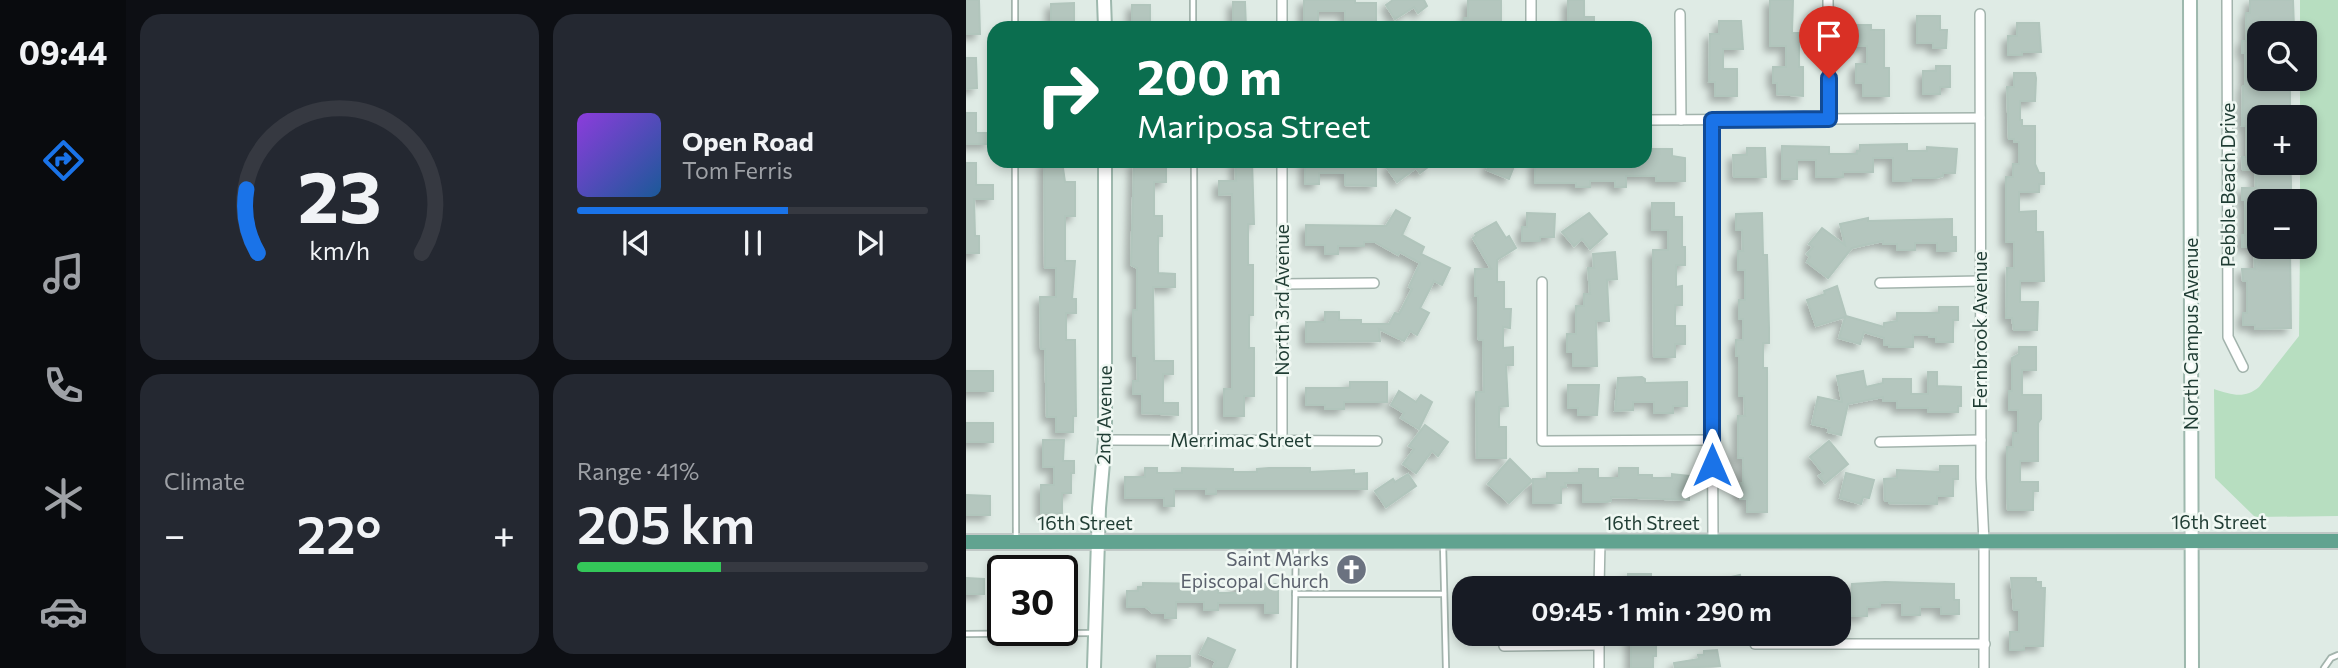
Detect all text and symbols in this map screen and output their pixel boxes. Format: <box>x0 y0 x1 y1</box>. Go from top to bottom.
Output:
pin <box>1799 6 1859 78</box>
icon: arrive <box>1810 17 1848 55</box>
map controls <box>2247 21 2317 259</box>
button: search <box>2247 21 2317 91</box>
text: 09:44 <box>19 32 107 72</box>
text: 200 m <box>1137 45 1282 105</box>
icon: right <box>1022 49 1113 140</box>
street label: Pebble Beach Drive <box>2216 103 2239 267</box>
text: Mariposa Street <box>1137 105 1371 145</box>
button: + <box>2247 105 2317 175</box>
text: Open Road <box>682 125 814 156</box>
icon: directions <box>39 136 88 185</box>
text: 23 <box>298 150 381 239</box>
text: Tom Ferris <box>682 156 793 184</box>
button: − <box>2247 189 2317 259</box>
icon: previous <box>617 224 655 262</box>
icon: pause <box>734 224 772 262</box>
icon: next <box>851 224 889 262</box>
street label: North 3rd Avenue <box>1270 224 1293 376</box>
text: km/h <box>309 235 370 265</box>
street label: North Campus Avenue <box>2179 238 2202 430</box>
icon: music <box>39 249 88 298</box>
street label: Fernbrook Avenue <box>1968 251 1991 409</box>
icon: phone <box>39 361 88 410</box>
street label: 2nd Avenue <box>1091 365 1116 465</box>
street label: Merrimac Street <box>1170 428 1312 451</box>
position arrow <box>1675 428 1749 502</box>
text: Range · 41% <box>577 457 699 485</box>
text: Climate <box>164 467 245 495</box>
icon: climate <box>39 474 88 523</box>
text: 205 km <box>577 491 755 555</box>
text: 22° <box>297 501 381 565</box>
text: − <box>164 510 186 557</box>
text: + <box>493 510 515 557</box>
street label: 16th Street <box>2171 510 2267 533</box>
street label: 16th Street <box>1037 511 1133 534</box>
street label: 16th Street <box>1604 511 1700 534</box>
place label: Saint Marks Episcopal Church <box>1181 547 1329 592</box>
church icon: Saint Marks Episcopal Church <box>1335 553 1369 587</box>
speed limit sign: 30 <box>987 555 1078 646</box>
icon: car <box>39 587 88 636</box>
text: 09:45 · 1 min · 290 m <box>1531 595 1772 626</box>

